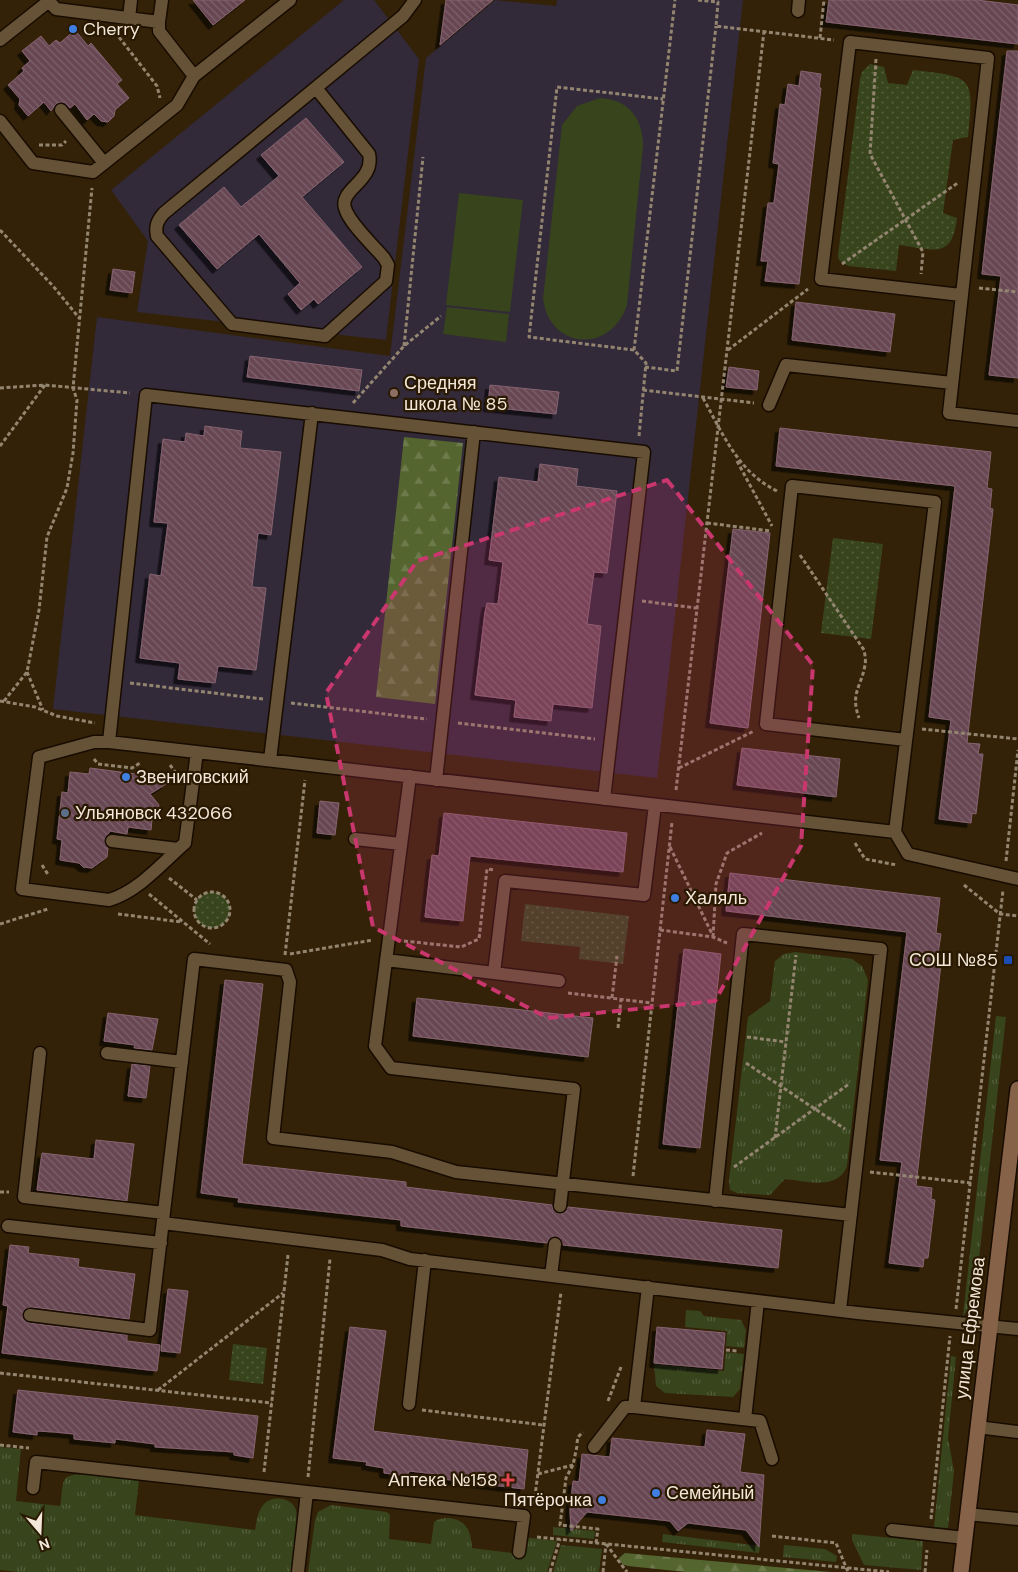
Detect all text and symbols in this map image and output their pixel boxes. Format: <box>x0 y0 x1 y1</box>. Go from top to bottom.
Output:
place label: Cherry <box>83 17 140 41</box>
marker: Cherry <box>67 23 79 35</box>
place label: Средняя школа № 85 <box>404 371 507 416</box>
marker: Средняя школа № 85 <box>388 387 400 399</box>
place label: Звениговский <box>136 765 249 789</box>
marker: Звениговский <box>120 771 132 783</box>
place label: Ульяновск 432066 <box>75 801 233 825</box>
marker: Ульяновск 432066 <box>59 807 71 819</box>
place label: Халяль <box>685 886 747 910</box>
marker: Халяль <box>669 892 681 904</box>
place label: СОШ №85 <box>909 948 998 972</box>
marker: СОШ №85 <box>1002 954 1014 966</box>
street label: улица Ефремова <box>949 1255 991 1400</box>
place label: Аптека №158 <box>388 1468 498 1492</box>
marker: Аптека №158 <box>502 1474 514 1486</box>
place label: Семейный <box>666 1481 754 1505</box>
marker: Семейный <box>650 1487 662 1499</box>
place label: Пятёрочка <box>504 1488 593 1512</box>
marker: Пятёрочка <box>596 1494 608 1506</box>
north arrow <box>15 1507 65 1557</box>
text: N <box>36 1534 52 1554</box>

